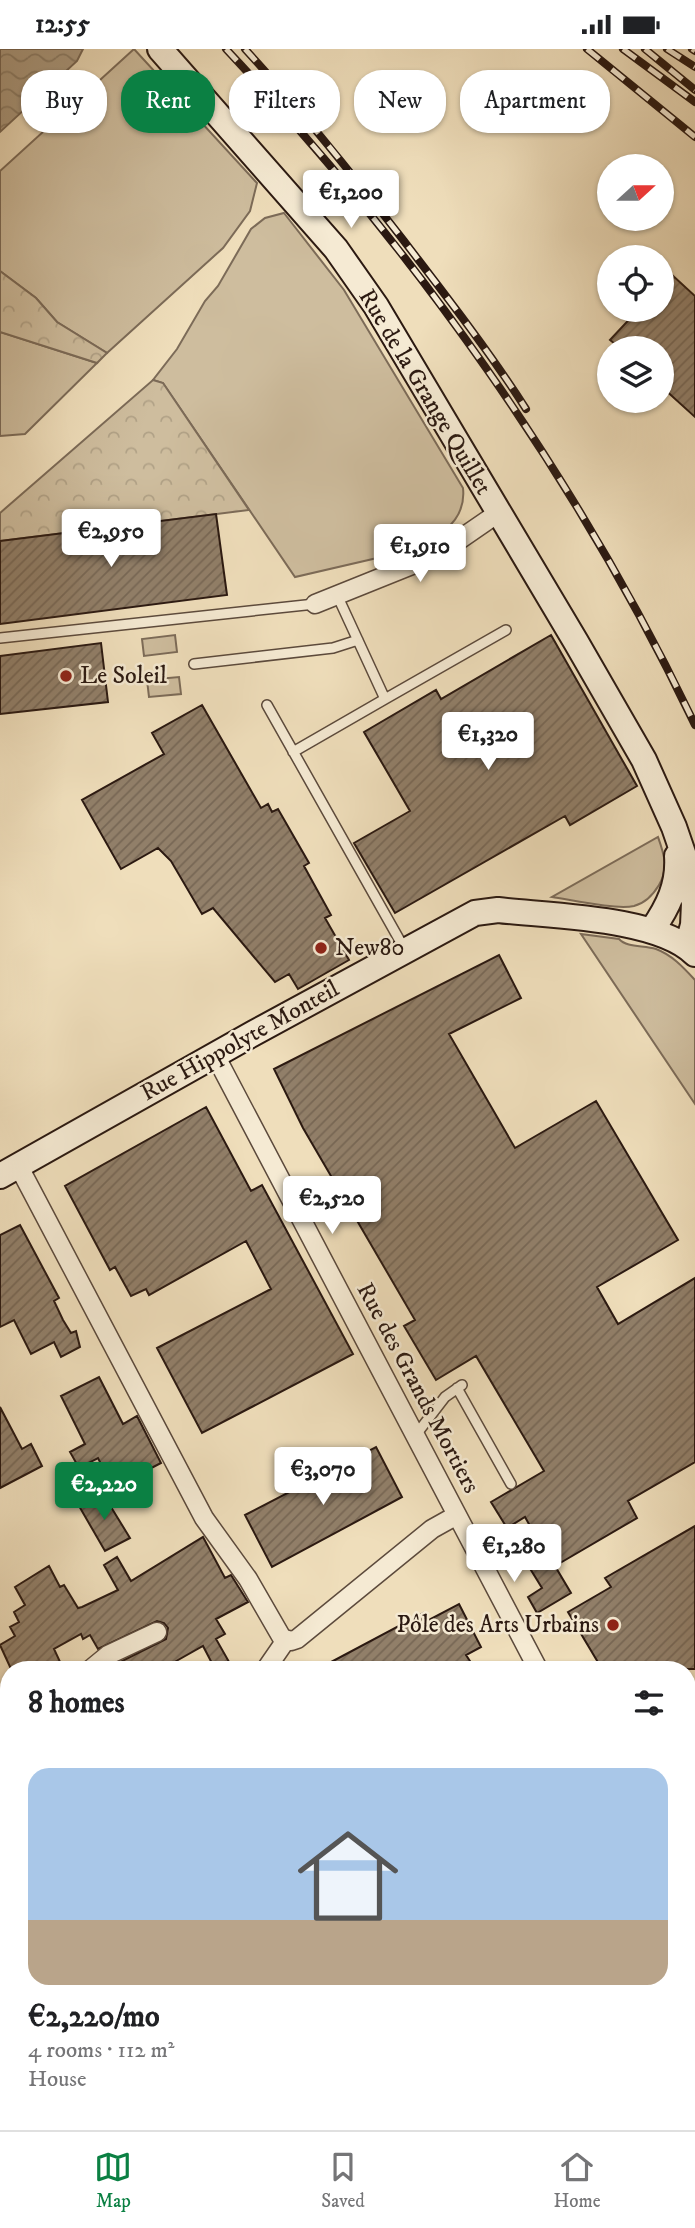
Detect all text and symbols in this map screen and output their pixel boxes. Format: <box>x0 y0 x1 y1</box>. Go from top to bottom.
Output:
text: 12:55 <box>35 8 90 41</box>
chip: Buy <box>21 70 107 133</box>
chip: Rent <box>121 70 215 133</box>
chip: Filters <box>229 70 340 133</box>
chip: New <box>354 70 446 133</box>
chip: Apartment <box>460 70 610 133</box>
north arrow <box>597 154 674 231</box>
map controls <box>597 154 674 413</box>
pin: €1,200 <box>294 171 408 230</box>
text: €1,200 <box>319 178 383 207</box>
button: locate <box>597 245 674 322</box>
street label: Rue de la Grange Quillet <box>352 284 499 501</box>
button: layers <box>597 336 674 413</box>
pin: €2,950 <box>54 510 168 569</box>
text: €2,950 <box>78 517 144 546</box>
pin: €1,910 <box>363 525 477 584</box>
text: €1,910 <box>390 532 450 561</box>
place label: Le Soleil <box>80 661 168 691</box>
marker: Le Soleil <box>58 668 74 684</box>
pin: €1,320 <box>431 713 545 772</box>
text: €1,320 <box>458 720 518 749</box>
place label: New80 <box>335 933 404 963</box>
marker: New80 <box>313 940 329 956</box>
street label: Rue Hippolyte Monteil <box>135 974 345 1108</box>
pin: €2,520 <box>275 1177 389 1236</box>
text: €2,520 <box>299 1184 365 1213</box>
street label: Rue des Grands Mortiers <box>350 1278 486 1498</box>
pin: €3,070 <box>266 1447 380 1507</box>
text: €3,070 <box>290 1455 356 1484</box>
pin: €2,220 <box>47 1463 161 1522</box>
text: €2,220 <box>71 1470 137 1499</box>
pin: €1,280 <box>457 1525 571 1584</box>
text: €1,280 <box>482 1532 546 1561</box>
place label: Pôle des Arts Urbains <box>397 1610 599 1640</box>
marker: Pôle des Arts Urbains <box>605 1617 621 1633</box>
icon: filters <box>630 1684 668 1722</box>
text: 8 homes <box>28 1685 125 1722</box>
icon: home <box>285 1813 411 1939</box>
text: €2,220/mo <box>28 1999 160 2036</box>
text: 4 rooms · 112 m² <box>28 2036 175 2065</box>
text: House <box>28 2065 86 2094</box>
tab: Map <box>94 2148 132 2213</box>
tab: Saved <box>321 2148 365 2213</box>
tab: Home <box>554 2148 601 2213</box>

